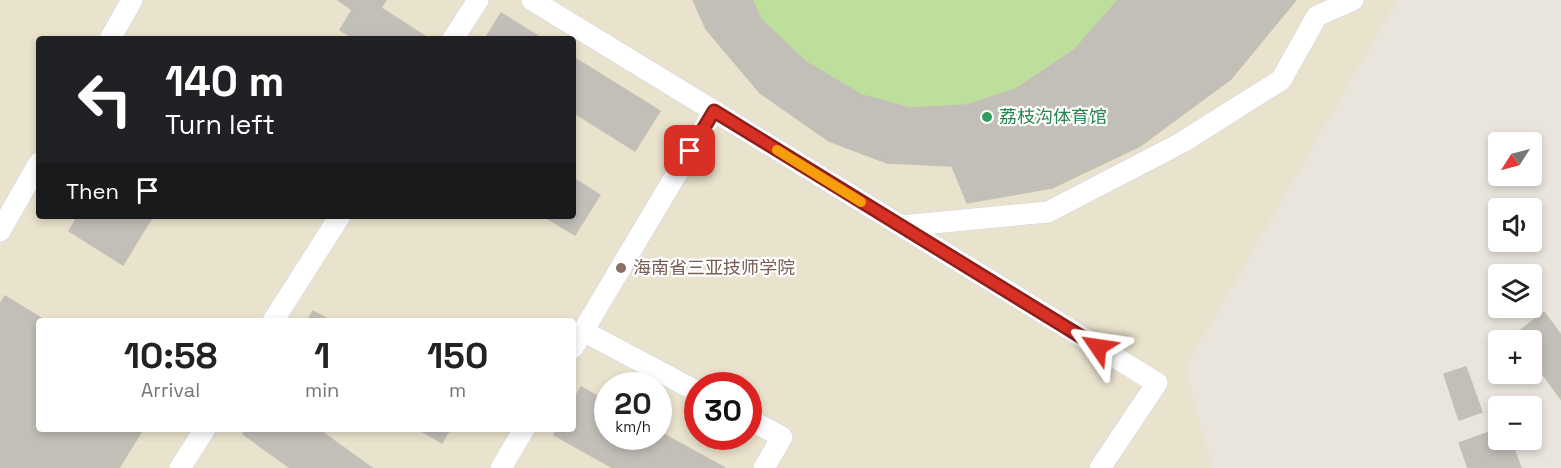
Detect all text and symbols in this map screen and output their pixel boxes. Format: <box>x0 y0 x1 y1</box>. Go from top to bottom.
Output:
text: 140 m <box>165 55 284 108</box>
icon: left <box>66 60 144 138</box>
place label: 荔枝沟体育馆 <box>999 105 1107 128</box>
text: Turn left <box>165 107 275 142</box>
marker: 荔枝沟体育馆 <box>980 110 994 124</box>
pin <box>664 125 715 176</box>
north arrow <box>1488 132 1542 186</box>
map controls <box>1488 132 1542 450</box>
icon: arrive <box>673 134 706 167</box>
icon: arrive <box>131 174 164 207</box>
text: Then <box>66 177 119 205</box>
button: sound <box>1488 198 1542 252</box>
place label: 海南省三亚技师学院 <box>633 256 795 279</box>
marker: 海南省三亚技师学院 <box>614 261 628 275</box>
button: layers <box>1488 264 1542 318</box>
position arrow <box>1066 315 1130 379</box>
button: + <box>1488 330 1542 384</box>
text: 10:58 <box>124 333 217 379</box>
text: 1 <box>314 333 330 379</box>
text: 150 <box>427 333 488 379</box>
speed limit sign: 30 <box>684 372 762 450</box>
text: Arrival <box>141 377 200 403</box>
text: min <box>305 377 339 403</box>
text: m <box>449 377 466 403</box>
text: 20 <box>614 384 652 423</box>
button: − <box>1488 396 1542 450</box>
text: km/h <box>615 417 651 436</box>

